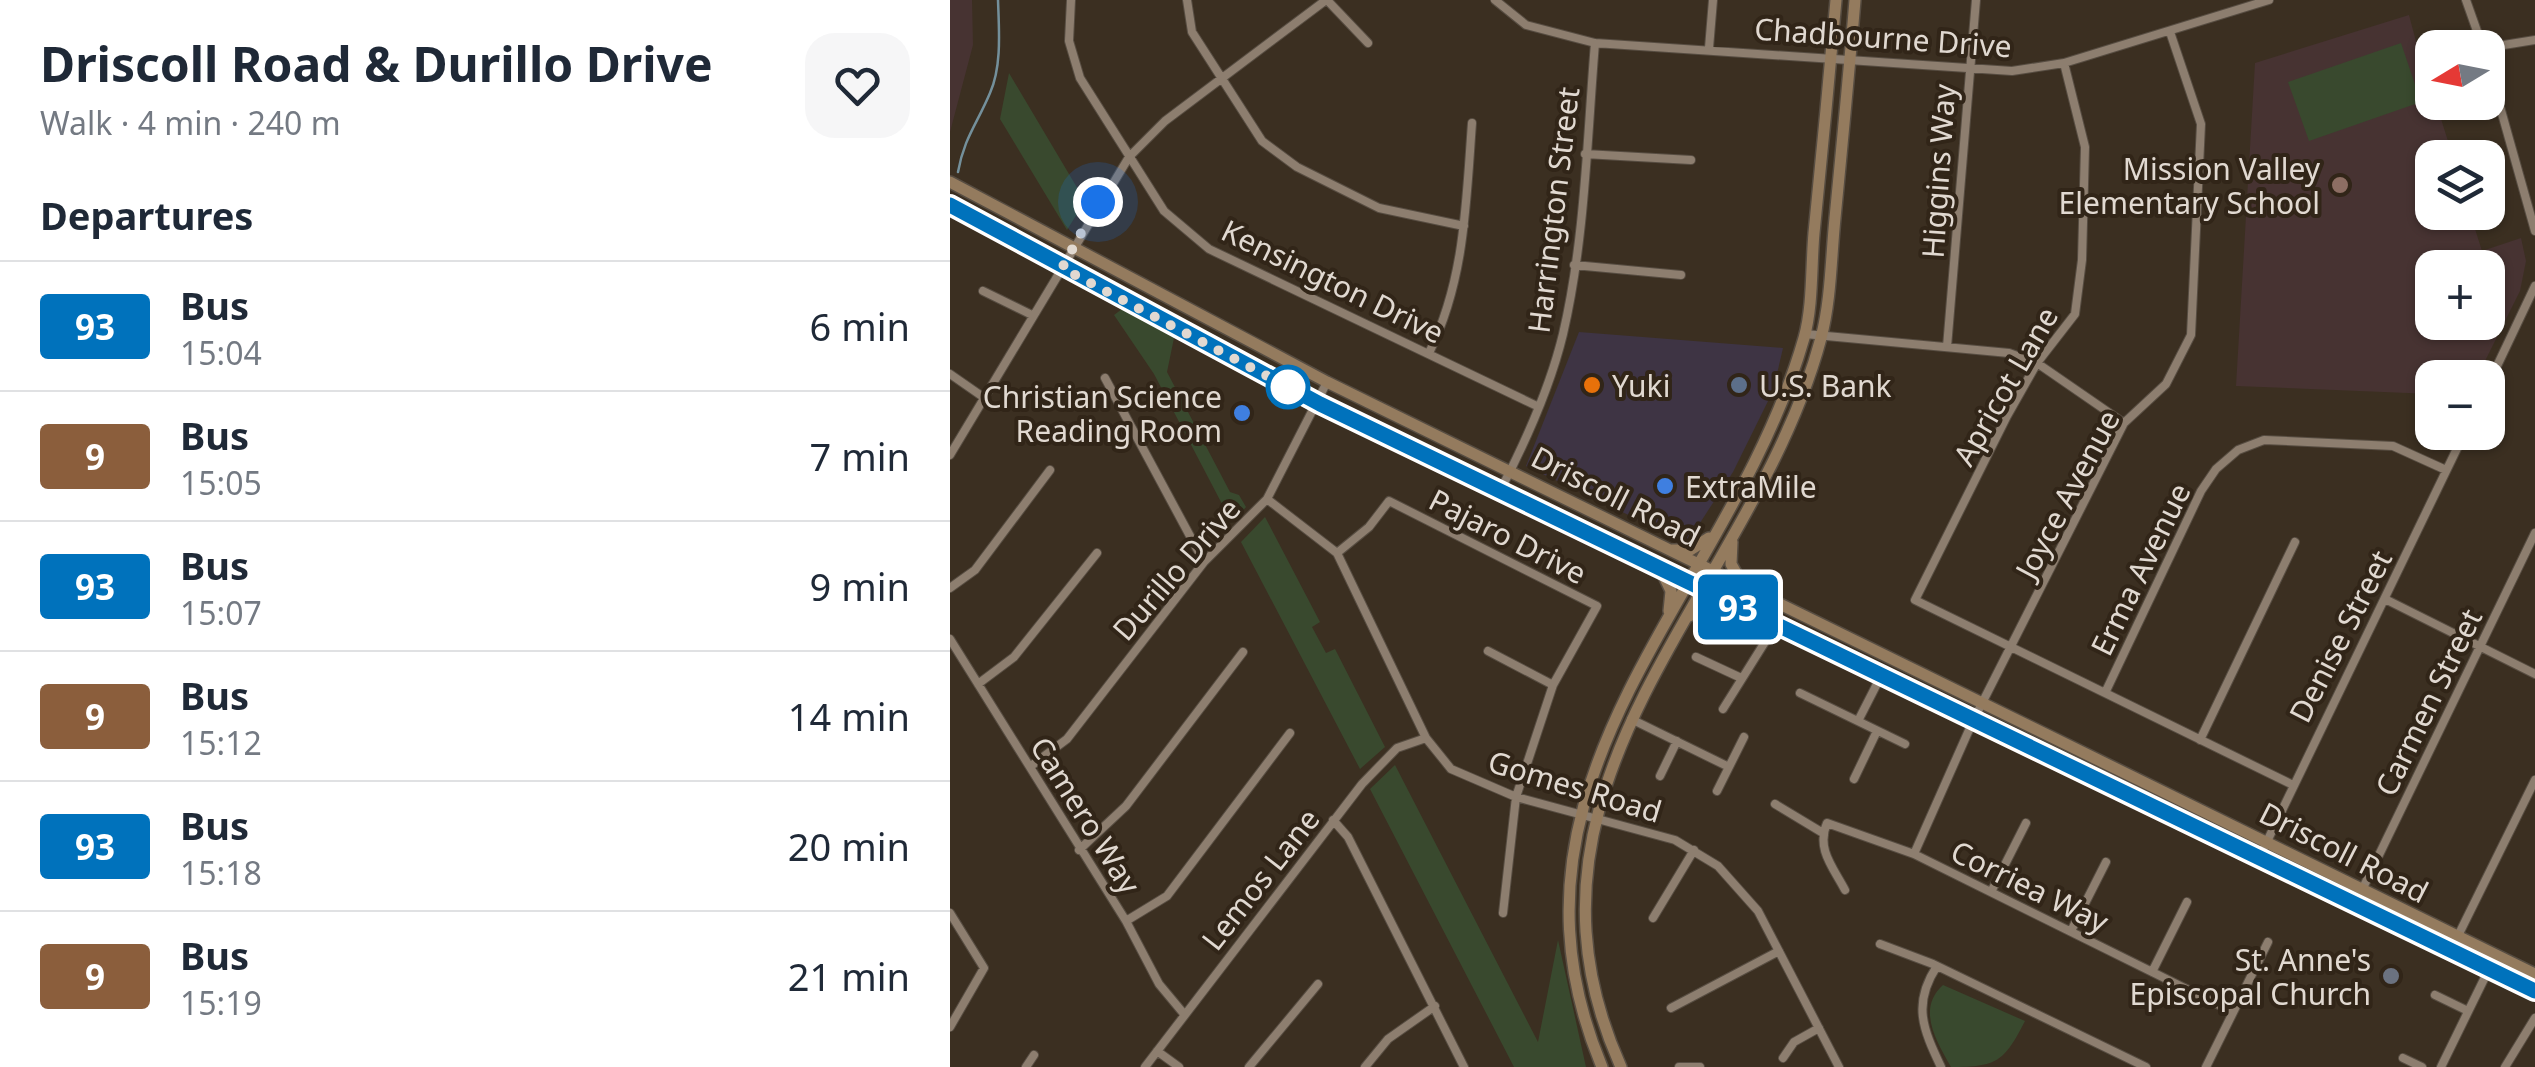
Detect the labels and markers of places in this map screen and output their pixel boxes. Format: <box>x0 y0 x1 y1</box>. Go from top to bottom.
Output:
place label: Mission Valley Elementary School <box>2059 148 2321 223</box>
marker: Mission Valley Elementary School <box>2329 174 2351 196</box>
place label: Yuki <box>1612 365 1670 406</box>
place label: U.S. Bank <box>1759 365 1892 406</box>
unlabelled marker <box>1267 366 1309 408</box>
marker: Yuki <box>1581 374 1603 396</box>
marker: U.S. Bank <box>1728 374 1750 396</box>
place label: Christian Science Reading Room <box>983 376 1222 451</box>
marker: Christian Science Reading Room <box>1231 402 1253 424</box>
place label: ExtraMile <box>1685 466 1817 507</box>
marker: ExtraMile <box>1654 475 1676 497</box>
place label: St. Anne's Episcopal Church <box>2130 939 2371 1014</box>
marker: St. Anne's Episcopal Church <box>2380 965 2402 987</box>

